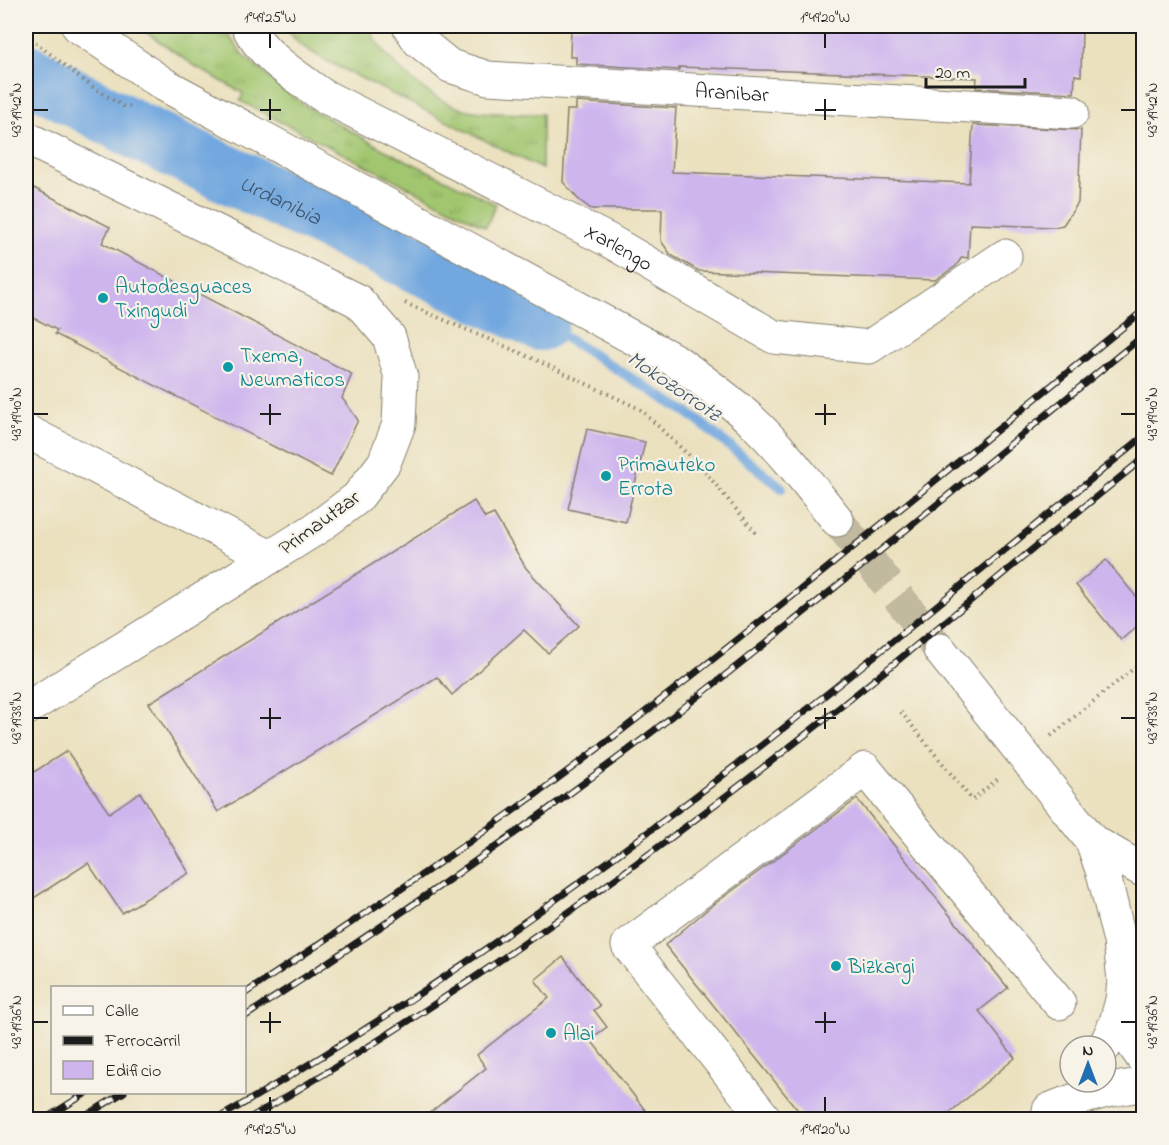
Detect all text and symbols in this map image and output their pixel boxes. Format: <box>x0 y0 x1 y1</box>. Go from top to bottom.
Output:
text: 1°49'25"W <box>244 7 296 29</box>
text: 1°49'20"W <box>800 7 850 29</box>
scale bar <box>926 51 1025 89</box>
text: 20 m <box>935 61 970 87</box>
street label: Aranibar <box>694 77 770 111</box>
text: 43°19'42"N <box>6 83 28 137</box>
text: 43°19'42"N <box>1142 83 1164 137</box>
water label: Urdanibia <box>233 169 327 236</box>
street label: Xarlengo <box>579 218 658 280</box>
place label: Autodesguaces Txingudi <box>115 273 252 329</box>
marker: Autodesguaces Txingudi <box>96 291 110 305</box>
place label: Txema, Neumaticos <box>240 342 345 396</box>
water label: Mokozorrotz <box>620 344 728 432</box>
marker: Txema, Neumaticos <box>221 360 235 374</box>
text: 43°19'40"N <box>6 387 28 441</box>
text: 43°19'40"N <box>1142 387 1164 441</box>
place label: Primauteko Errota <box>618 451 715 505</box>
marker: Primauteko Errota <box>599 469 613 483</box>
street label: Primautzar <box>273 483 368 564</box>
text: 43°19'38"N <box>6 692 28 744</box>
text: 43°19'38"N <box>1142 692 1164 744</box>
place label: Bizkargi <box>847 953 915 985</box>
marker: Bizkargi <box>829 959 843 973</box>
legend <box>51 986 246 1094</box>
text: 43°19'36"N <box>6 995 28 1049</box>
text: 43°19'36"N <box>1142 995 1164 1049</box>
text: Calle <box>105 999 140 1025</box>
place label: Alai <box>563 1020 595 1050</box>
marker: Alai <box>544 1026 558 1040</box>
text: Ferrocarril <box>104 1029 180 1055</box>
north arrow <box>1058 1034 1118 1094</box>
text: N <box>1083 1039 1094 1063</box>
text: Edificio <box>105 1059 161 1085</box>
text: 1°49'25"W <box>244 1119 296 1141</box>
text: 1°49'20"W <box>800 1119 850 1141</box>

